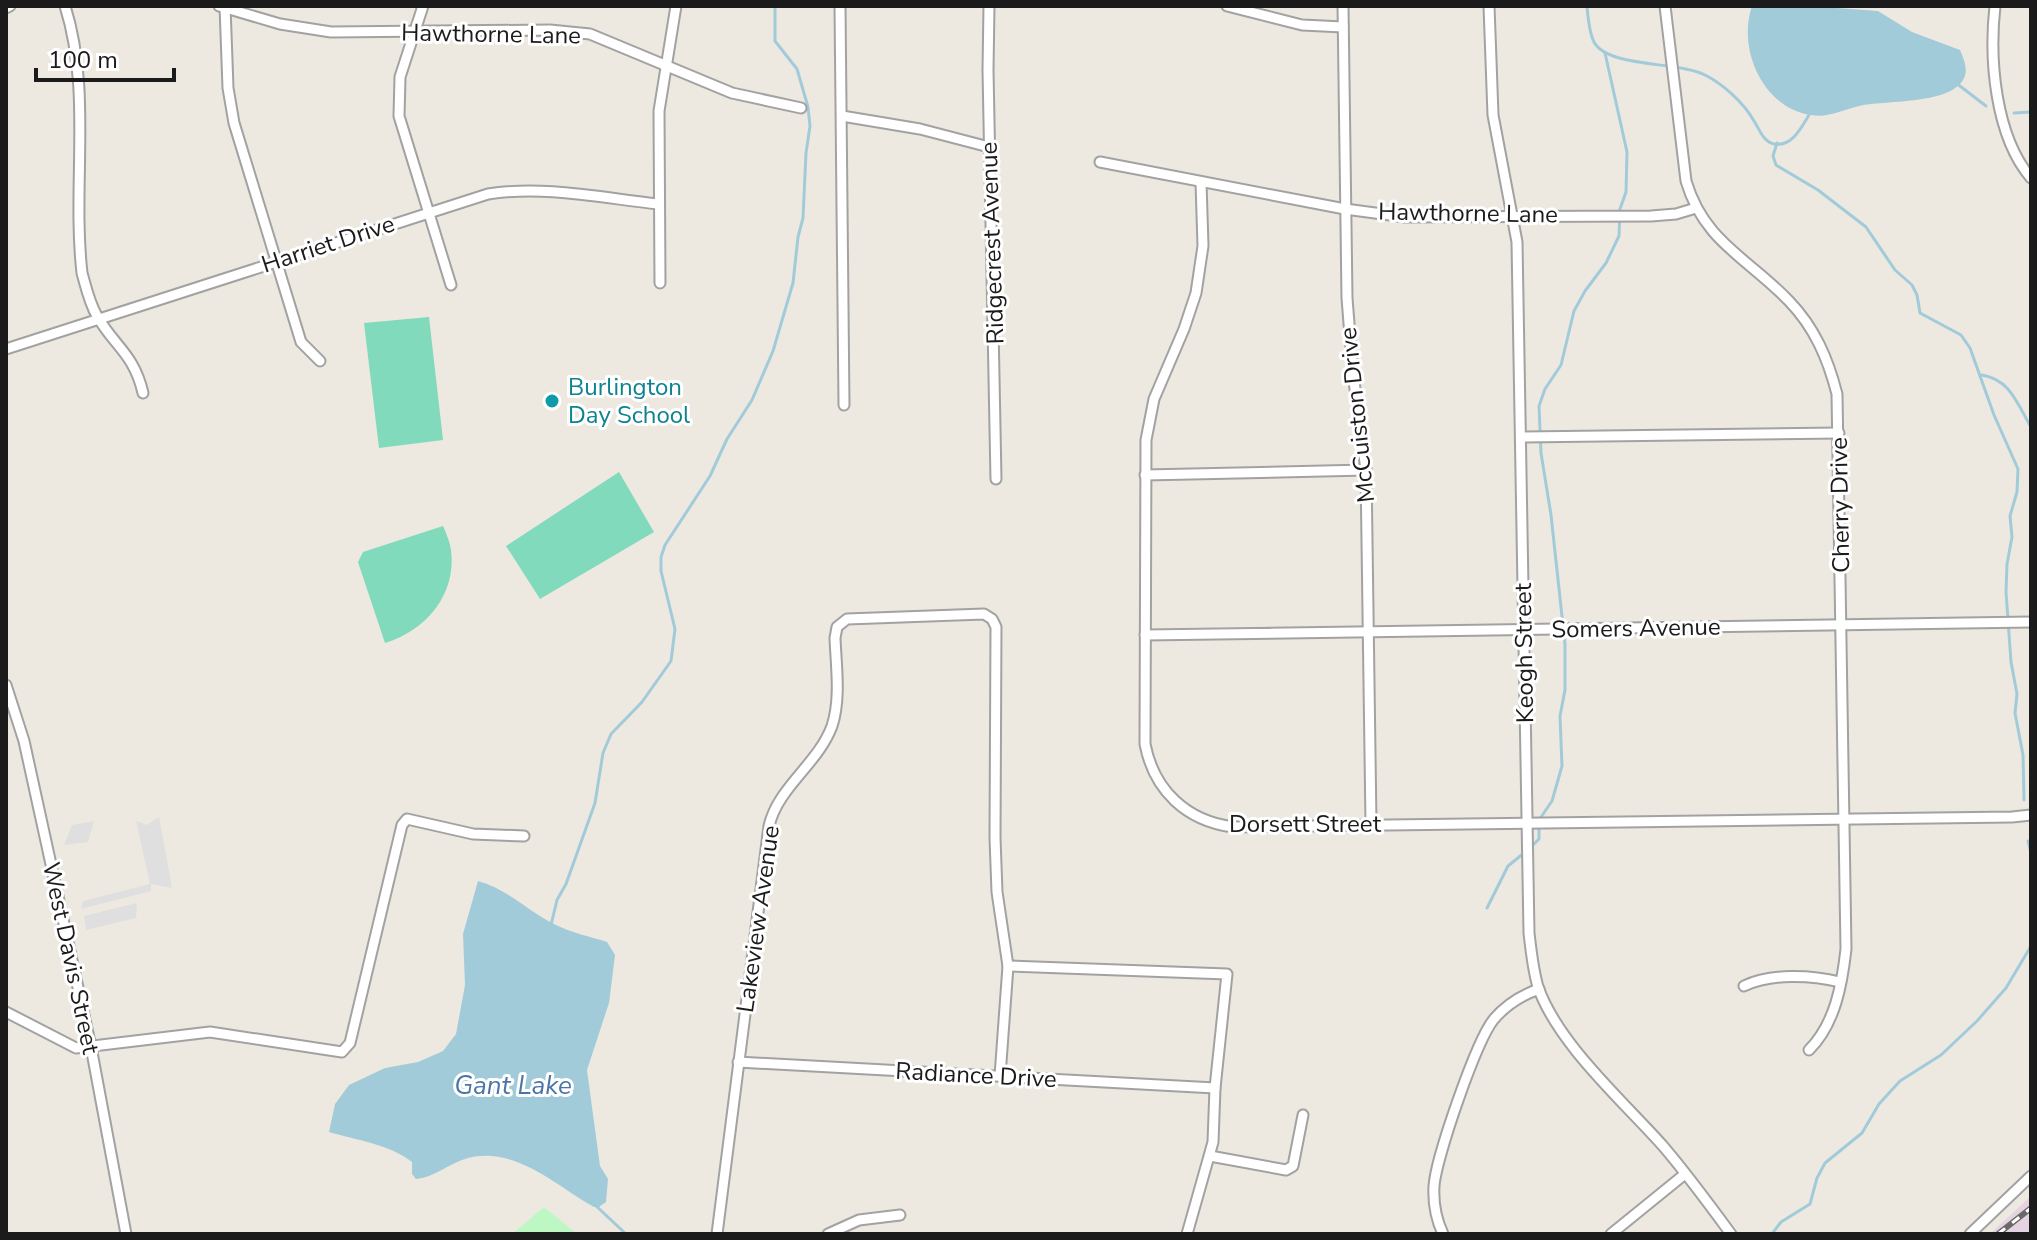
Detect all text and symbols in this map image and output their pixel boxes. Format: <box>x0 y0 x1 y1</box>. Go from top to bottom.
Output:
street label: Hawthorne Lane <box>401 16 581 52</box>
scale bar <box>36 32 174 82</box>
text: 100 m <box>48 44 118 76</box>
street label: Ridgecrest Avenue <box>972 141 1012 345</box>
street label: Hawthorne Lane <box>1378 195 1558 231</box>
street label: Harriet Drive <box>257 207 399 281</box>
street label: McCuiston Drive <box>1332 326 1382 504</box>
place label: Burlington Day School <box>568 371 690 431</box>
marker: Burlington Day School <box>543 392 561 410</box>
street label: Cherry Drive <box>1823 437 1857 573</box>
street label: Keogh Street <box>1507 582 1541 723</box>
street label: Somers Avenue <box>1551 611 1721 645</box>
street label: Dorsett Street <box>1229 808 1382 840</box>
street label: Lakeview Avenue <box>729 823 787 1015</box>
street label: West Davis Street <box>35 859 107 1057</box>
street label: Radiance Drive <box>895 1055 1057 1095</box>
water label: Gant Lake <box>454 1068 572 1103</box>

